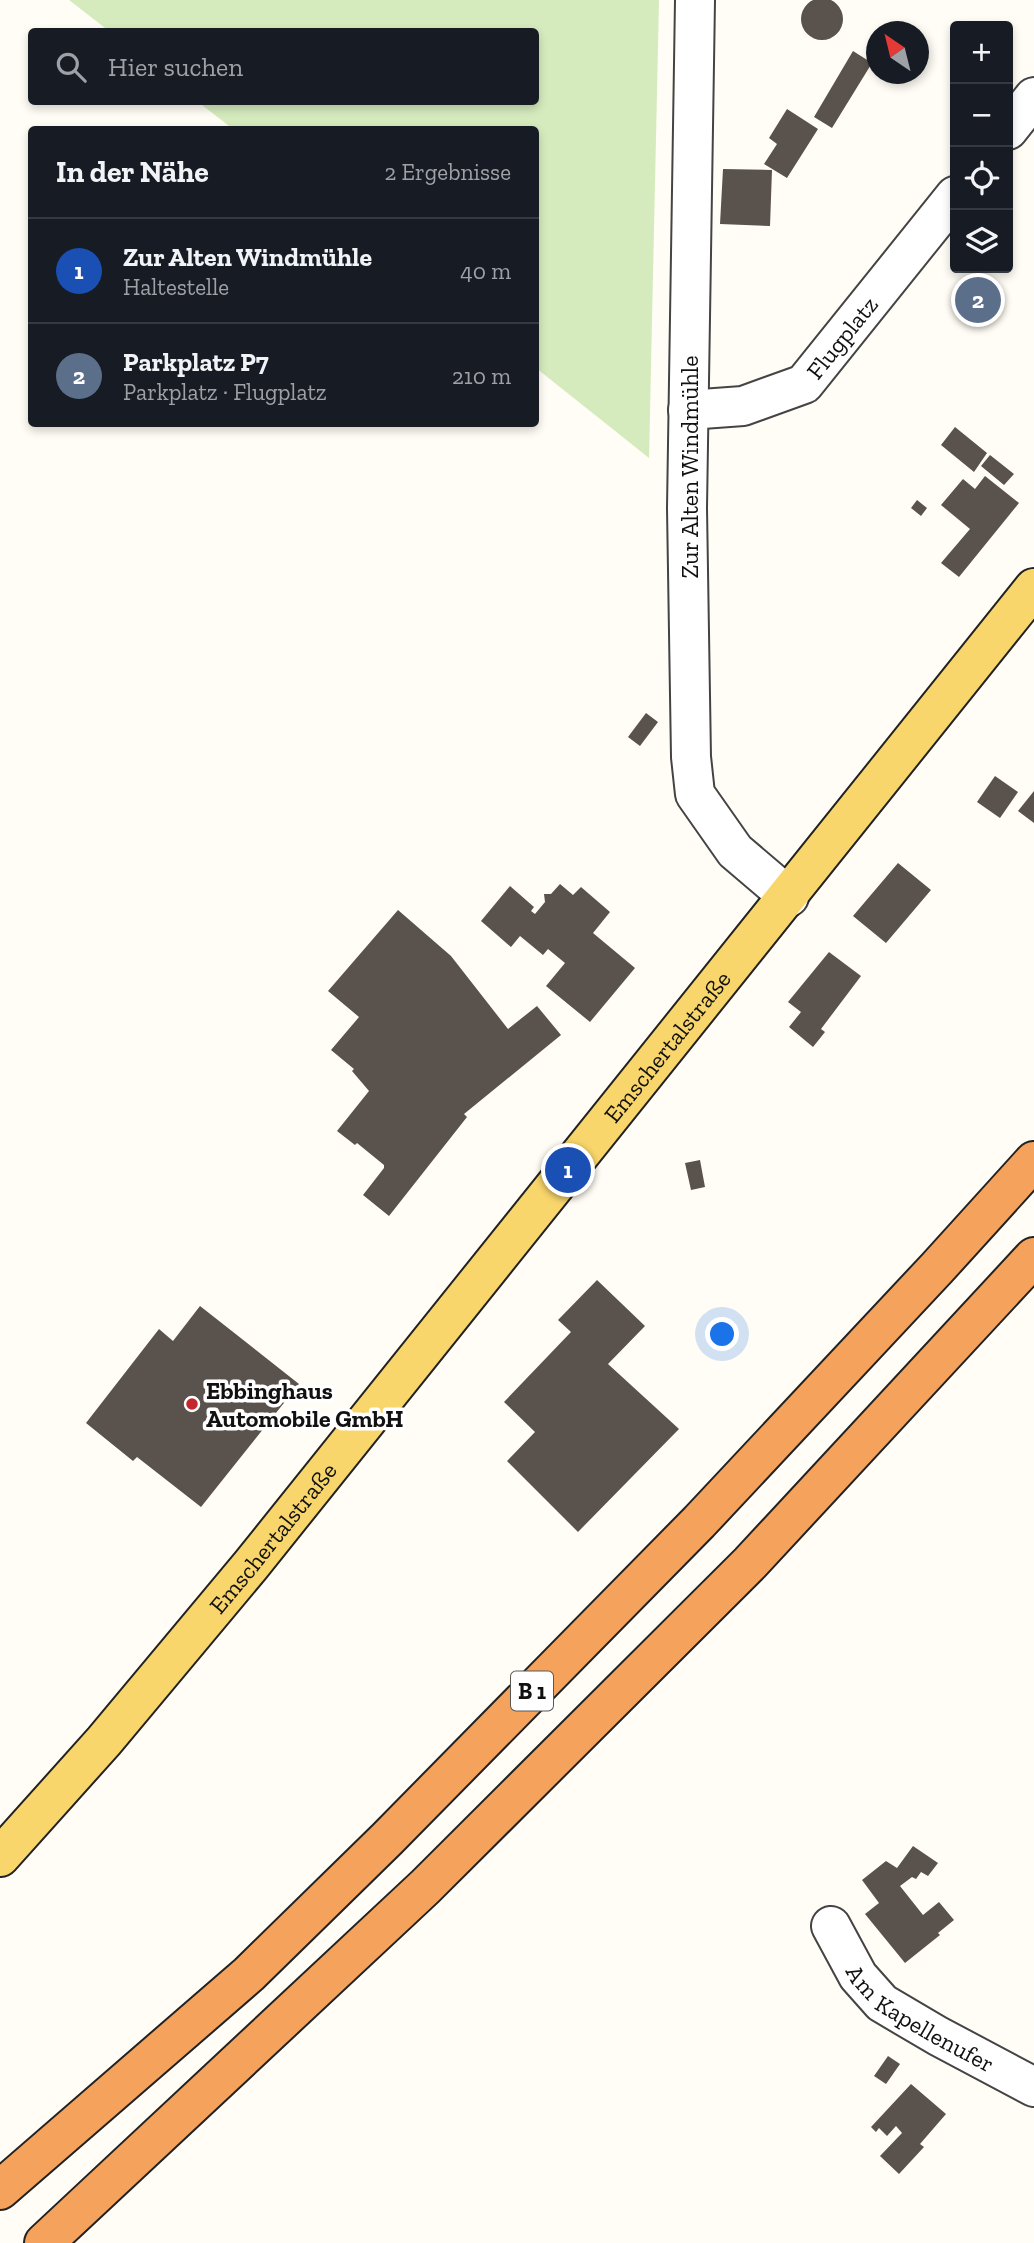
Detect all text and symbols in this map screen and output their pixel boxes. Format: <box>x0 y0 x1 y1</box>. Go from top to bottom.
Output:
north arrow <box>866 21 929 84</box>
map controls <box>950 21 1013 273</box>
button: + <box>950 21 1013 84</box>
search box <box>28 28 539 105</box>
icon: search <box>52 48 90 86</box>
text: Hier suchen <box>108 51 243 83</box>
button: − <box>950 84 1013 147</box>
button: locate <box>950 147 1013 210</box>
text: In der Nähe <box>56 154 209 190</box>
text: 2 Ergebnisse <box>384 158 511 186</box>
button: layers <box>950 210 1013 273</box>
text: Zur Alten Windmühle <box>123 241 372 273</box>
text: 1 <box>74 257 84 285</box>
text: 40 m <box>460 257 511 285</box>
text: Haltestelle <box>123 273 229 301</box>
pin: 2 <box>955 274 1001 326</box>
street label: Flugplatz <box>800 290 883 384</box>
text: Parkplatz P7 <box>123 346 269 378</box>
street label: Zur Alten Windmühle <box>675 356 704 578</box>
text: 2 <box>73 362 85 390</box>
text: 210 m <box>452 362 511 390</box>
text: Parkplatz · Flugplatz <box>123 378 327 406</box>
street label: Emschertalstraße <box>597 964 736 1128</box>
pin: 1 <box>545 1144 591 1196</box>
your location <box>705 1317 739 1351</box>
place label: Ebbinghaus Automobile GmbH <box>206 1376 404 1433</box>
marker: Ebbinghaus Automobile GmbH <box>184 1396 200 1412</box>
street label: Emschertalstraße <box>203 1456 342 1619</box>
road number: B 1 <box>511 1672 553 1710</box>
street label: Am Kapellenufer <box>840 1960 999 2078</box>

